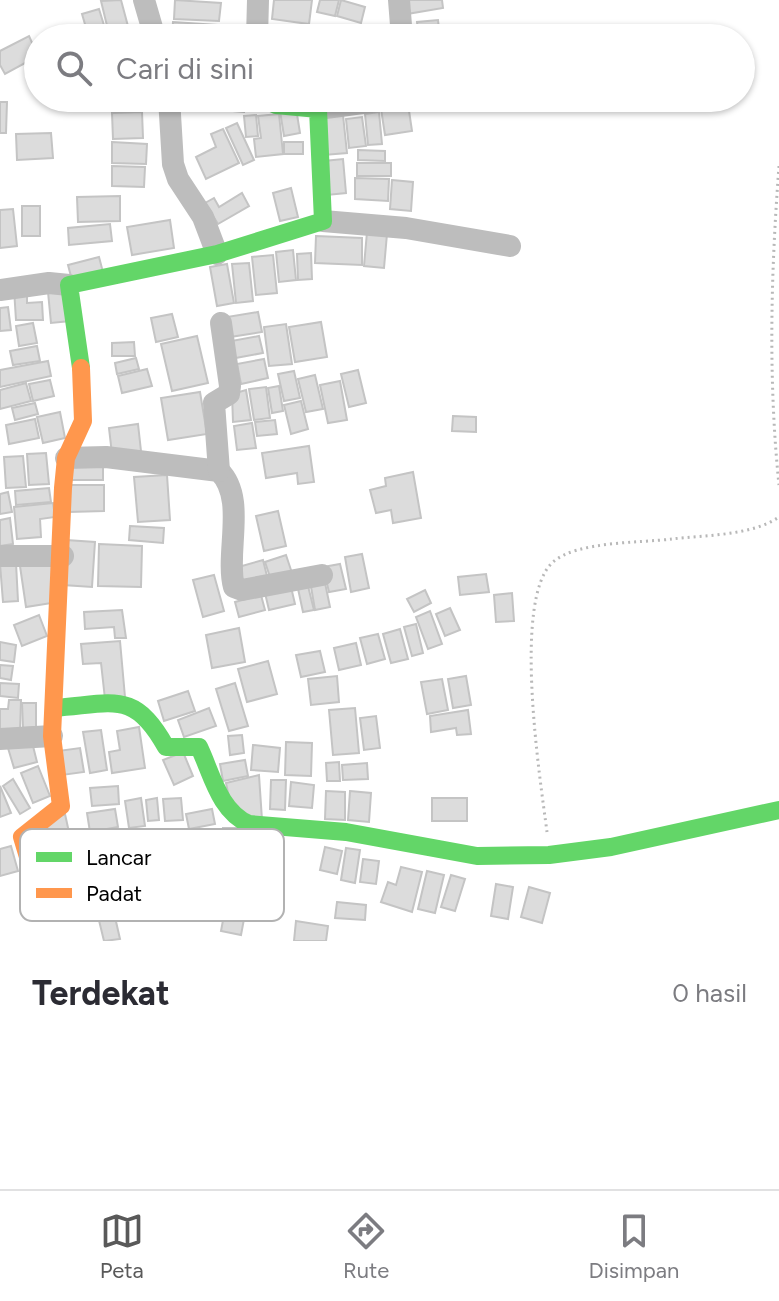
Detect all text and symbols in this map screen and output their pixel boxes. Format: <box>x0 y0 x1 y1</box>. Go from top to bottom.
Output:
search box <box>24 24 755 112</box>
icon: search <box>52 46 96 90</box>
text: Cari di sini <box>116 50 254 87</box>
legend <box>20 829 284 921</box>
text: Lancar <box>86 844 152 871</box>
text: Padat <box>86 880 142 907</box>
text: Terdekat <box>32 973 170 1014</box>
text: 0 hasil <box>672 977 747 1009</box>
tab: Peta <box>100 1209 144 1284</box>
tab: Rute <box>343 1209 389 1284</box>
tab: Disimpan <box>589 1209 679 1284</box>

